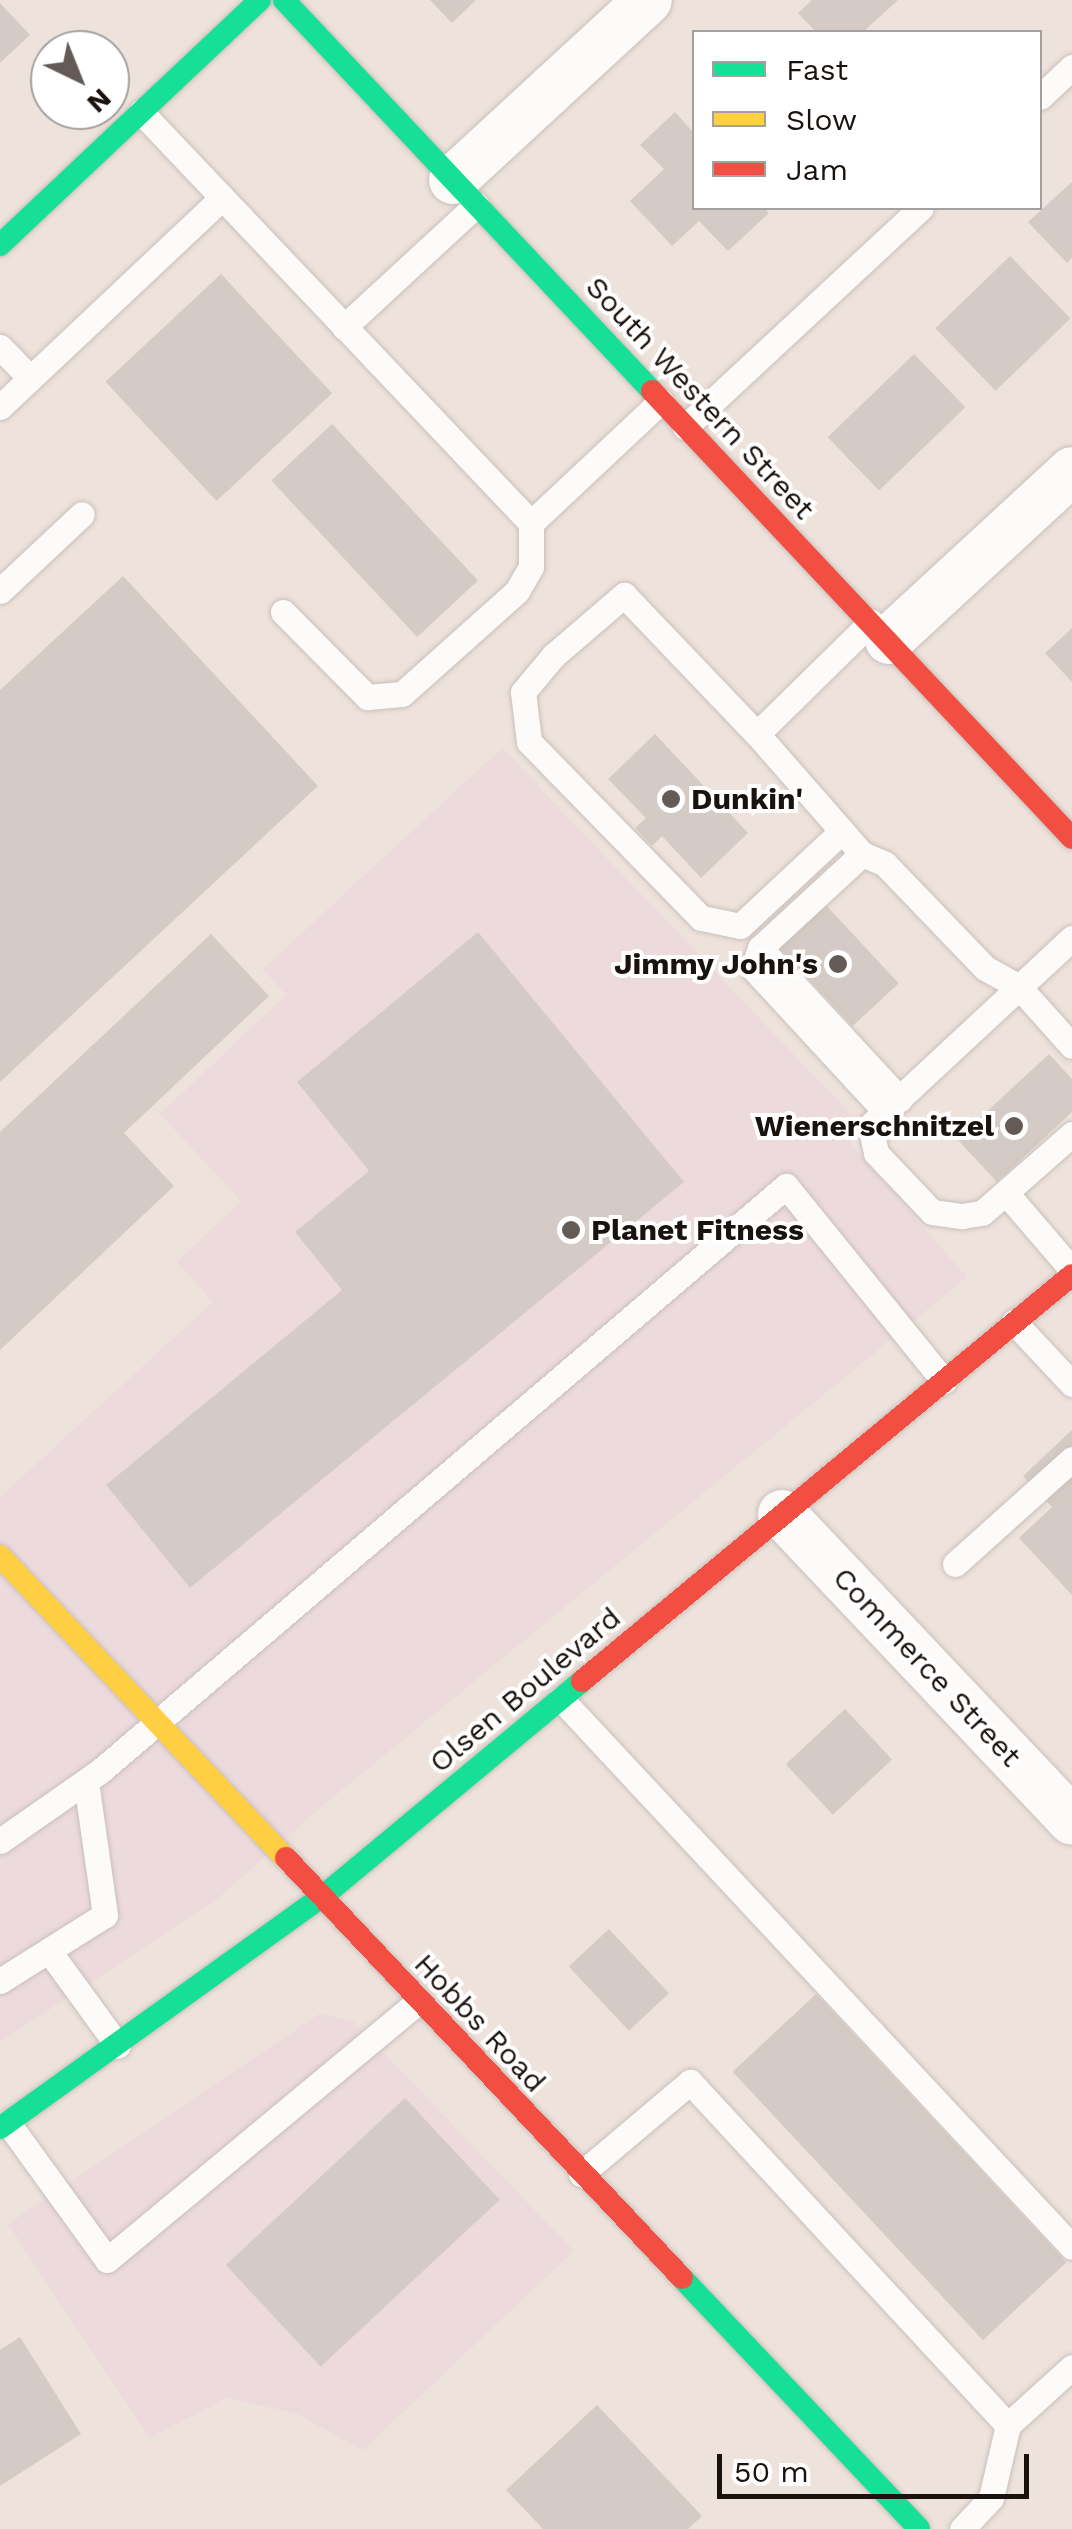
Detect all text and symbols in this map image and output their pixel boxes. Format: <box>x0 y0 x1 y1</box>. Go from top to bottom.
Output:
north arrow <box>30 30 130 130</box>
legend <box>692 30 1042 210</box>
text: Fast <box>786 52 848 87</box>
text: N <box>81 82 118 120</box>
text: Slow <box>786 102 857 137</box>
text: Jam <box>786 152 848 187</box>
street label: South Western Street <box>578 269 822 527</box>
place label: Dunkin' <box>691 781 803 817</box>
marker: Dunkin' <box>660 788 682 810</box>
place label: Jimmy John's <box>613 946 818 982</box>
marker: Jimmy John's <box>827 953 849 975</box>
place label: Wienerschnitzel <box>755 1108 994 1144</box>
marker: Wienerschnitzel <box>1003 1115 1025 1137</box>
place label: Planet Fitness <box>591 1212 804 1248</box>
marker: Planet Fitness <box>560 1219 582 1241</box>
street label: Commerce Street <box>825 1560 1029 1774</box>
street label: Olsen Boulevard <box>422 1600 628 1780</box>
street label: Hobbs Road <box>407 1946 553 2100</box>
scale bar <box>722 2434 1034 2496</box>
text: 50 m <box>734 2454 809 2489</box>

